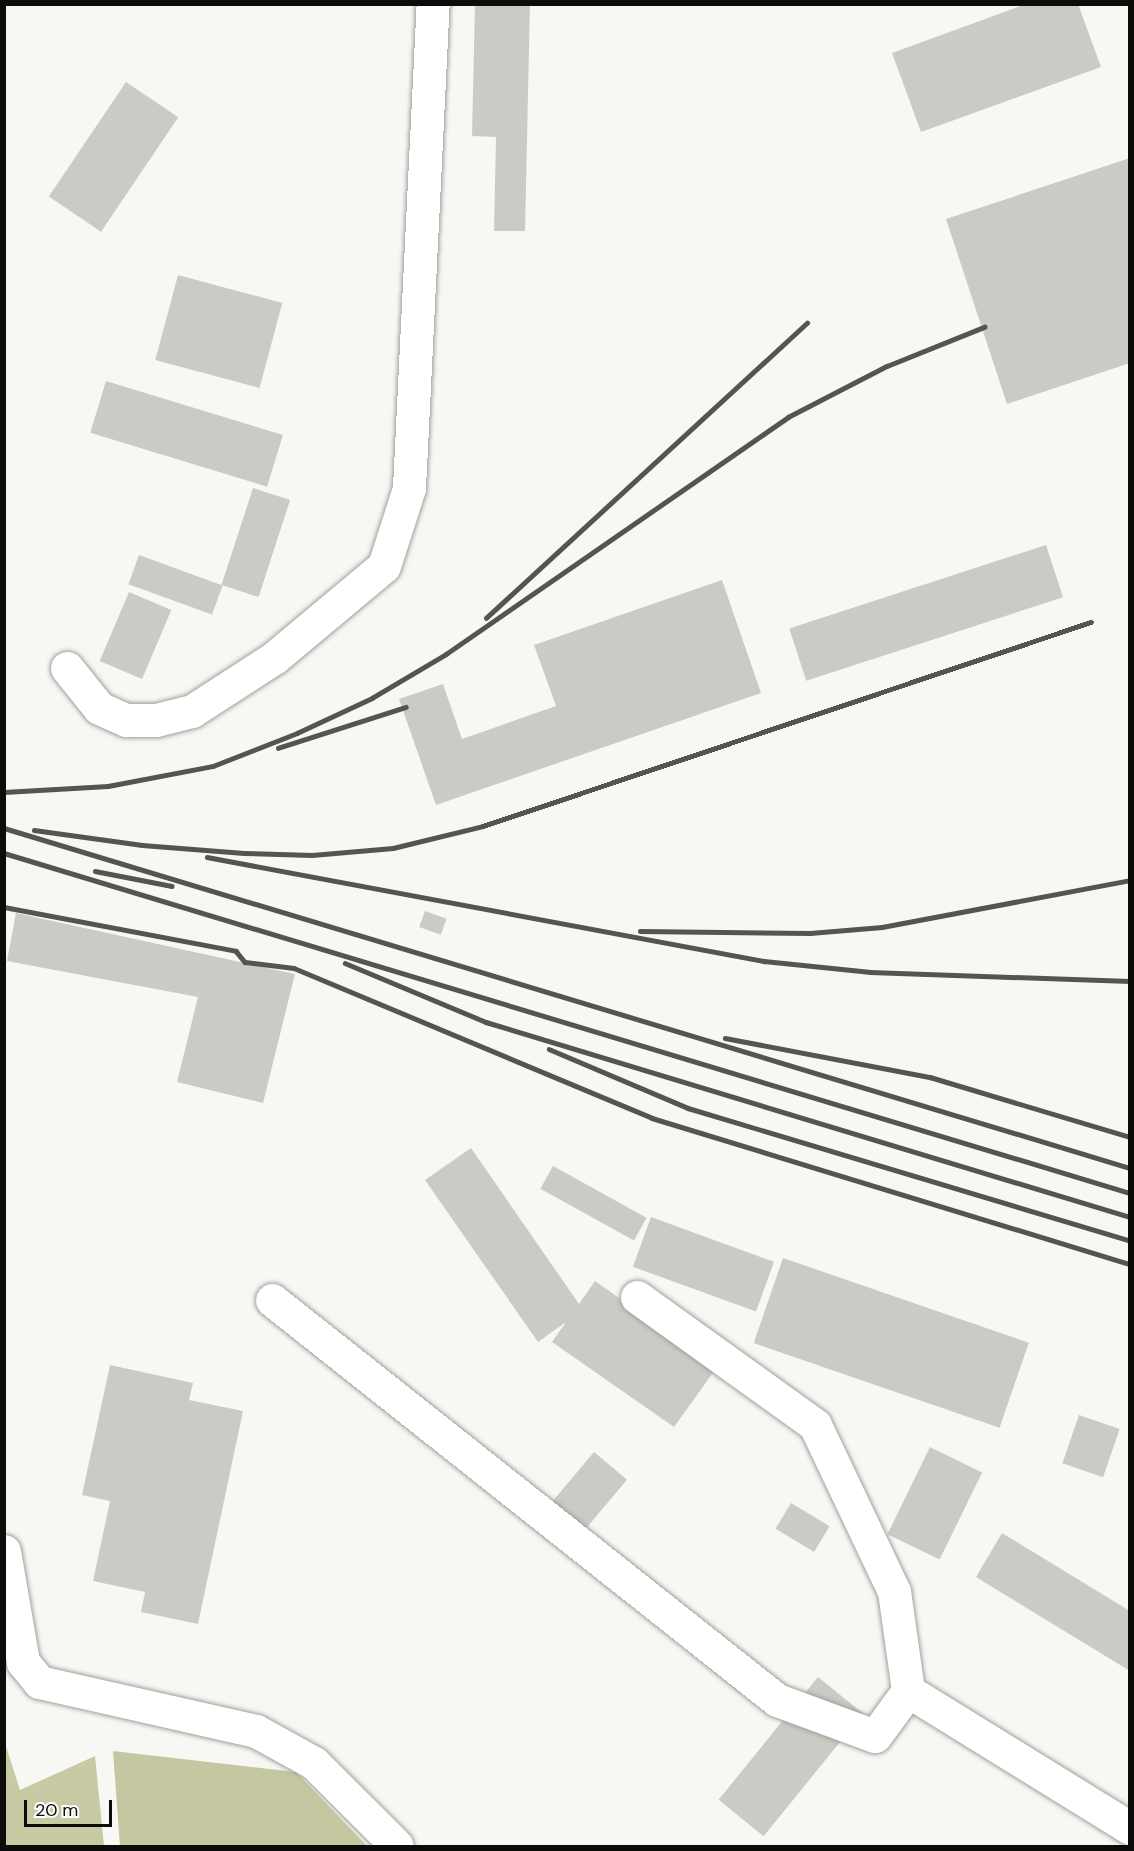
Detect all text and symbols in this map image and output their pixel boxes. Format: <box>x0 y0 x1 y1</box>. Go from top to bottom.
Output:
scale bar <box>27 1788 116 1826</box>
text: 20 m <box>35 1798 78 1822</box>

